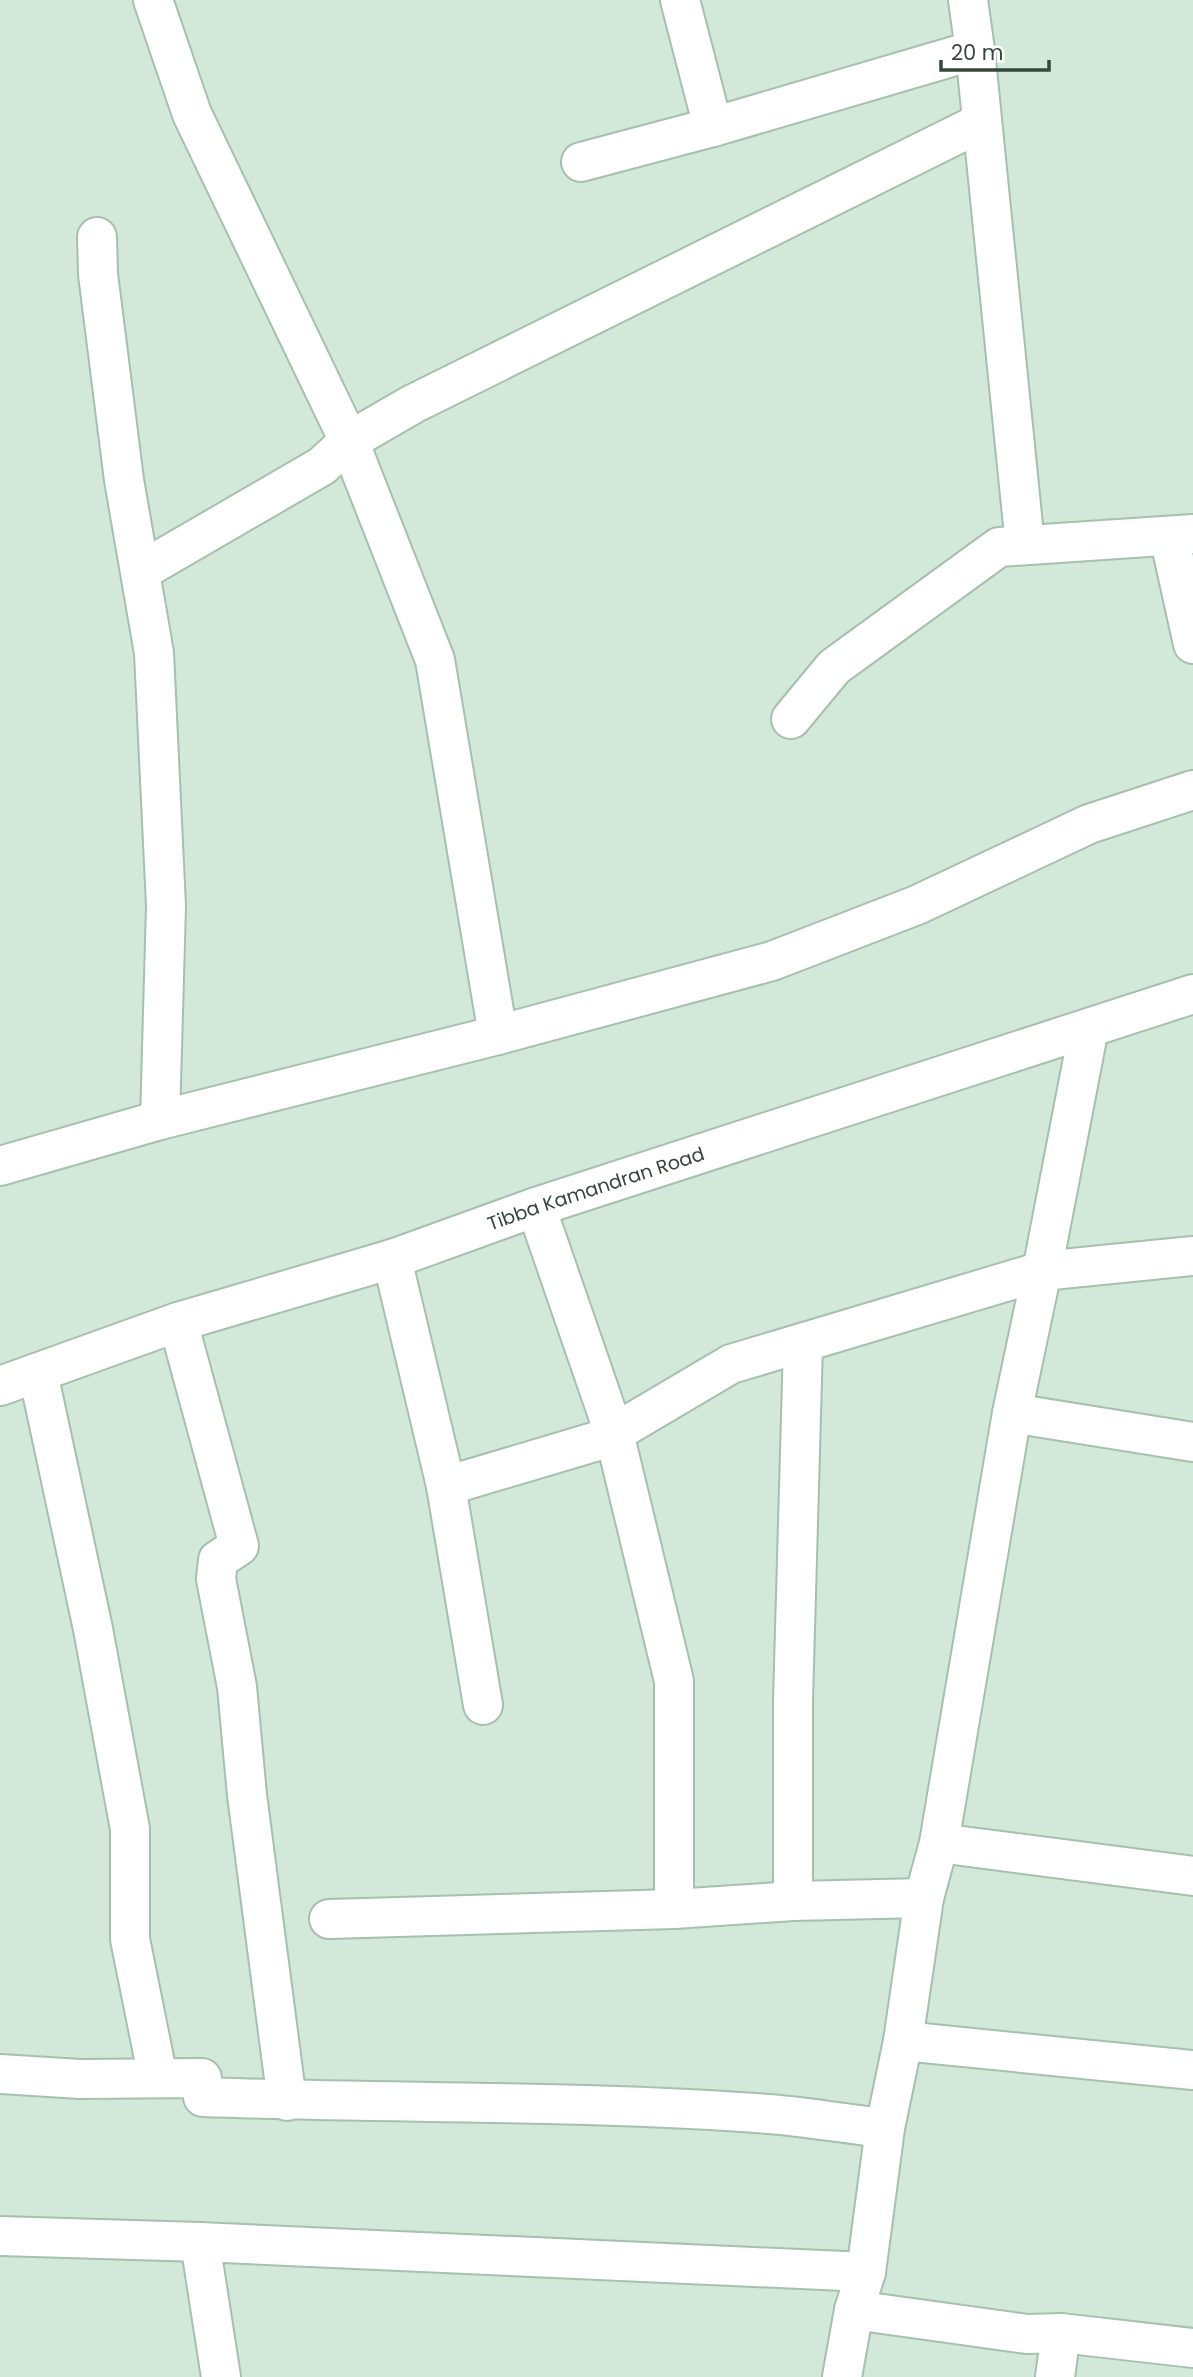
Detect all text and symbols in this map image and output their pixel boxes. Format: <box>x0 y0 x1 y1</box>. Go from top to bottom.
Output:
scale bar <box>941 28 1050 72</box>
text: 20 m <box>951 38 1004 67</box>
street label: Tibba Kamandran Road <box>484 1140 708 1237</box>

